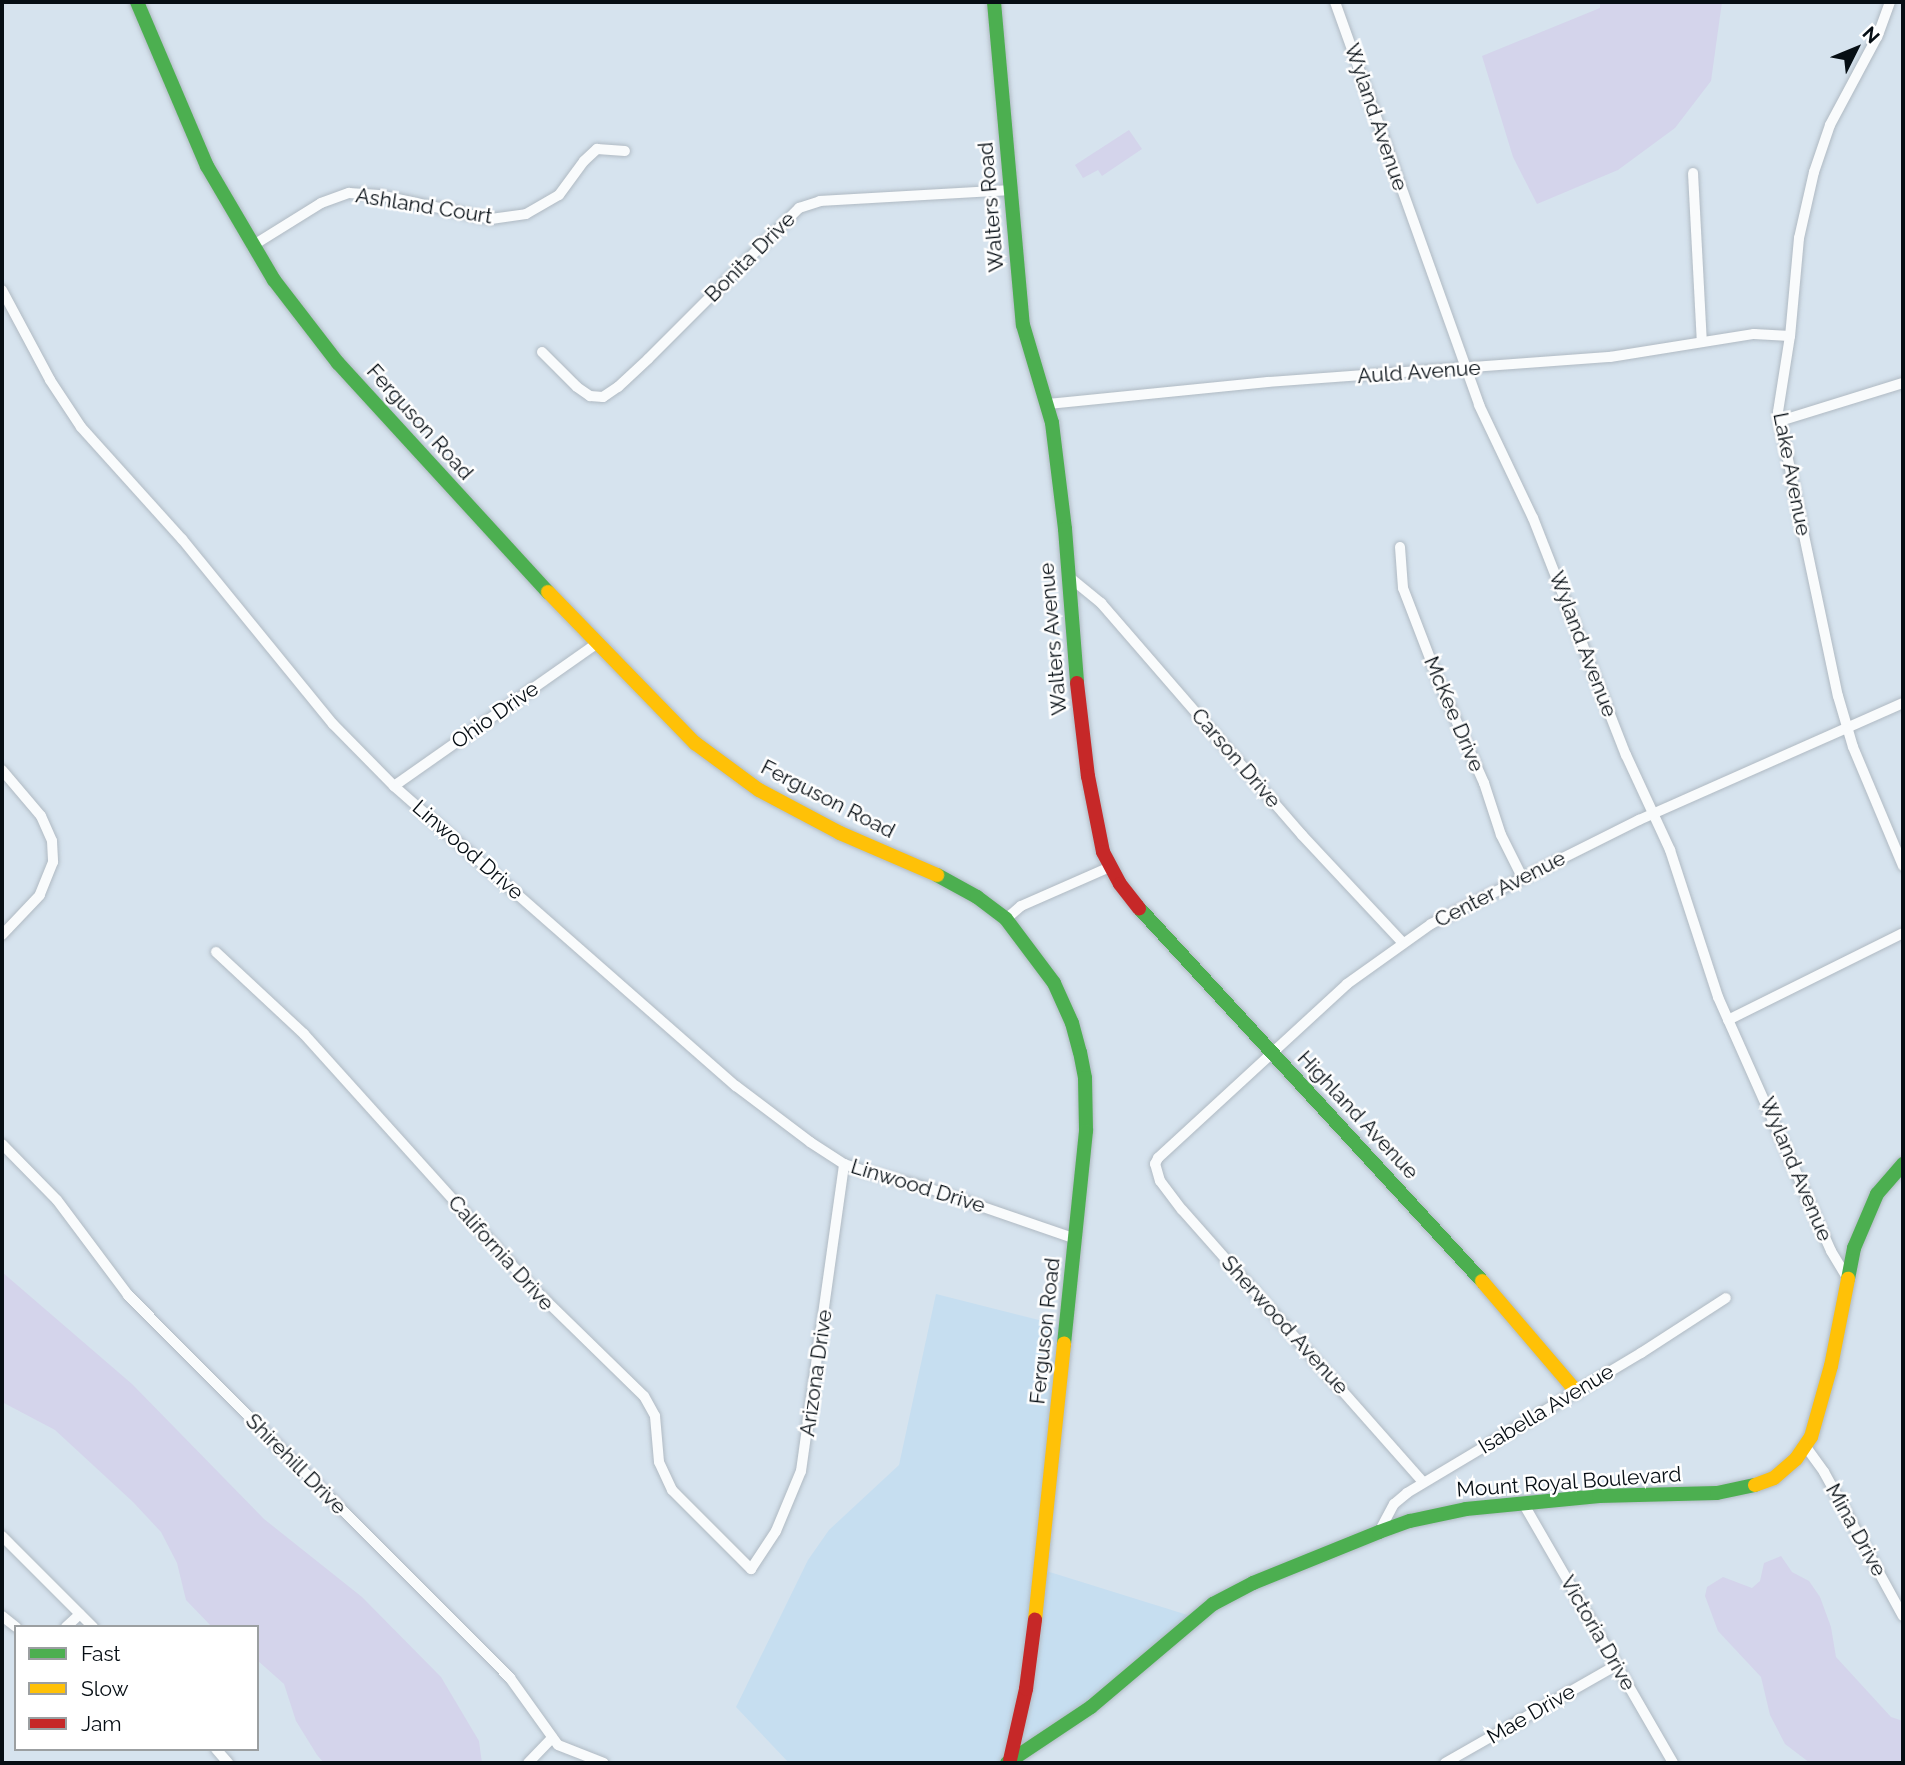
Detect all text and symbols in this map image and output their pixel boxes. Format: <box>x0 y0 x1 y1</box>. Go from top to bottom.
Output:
north arrow <box>1821 14 1891 84</box>
text: N <box>1858 22 1884 47</box>
street label: Wyland Avenue <box>1339 40 1413 194</box>
street label: Walters Road <box>973 141 1009 273</box>
street label: Ashland Court <box>354 183 494 229</box>
street label: Bonita Drive <box>700 207 800 307</box>
street label: Auld Avenue <box>1356 355 1482 389</box>
street label: Ferguson Road <box>361 359 479 485</box>
street label: Lake Avenue <box>1768 410 1816 538</box>
street label: Walters Avenue <box>1034 561 1072 717</box>
street label: Wyland Avenue <box>1544 567 1622 721</box>
street label: McKee Drive <box>1418 653 1490 775</box>
street label: Ohio Drive <box>447 676 543 754</box>
street label: Carson Drive <box>1186 703 1286 813</box>
street label: Ferguson Road <box>757 754 899 844</box>
street label: Linwood Drive <box>407 795 529 905</box>
street label: Center Avenue <box>1430 845 1570 933</box>
street label: Highland Avenue <box>1292 1045 1424 1185</box>
street label: Wyland Avenue <box>1754 1093 1838 1245</box>
street label: Linwood Drive <box>848 1154 988 1218</box>
street label: California Drive <box>443 1190 559 1316</box>
street label: Sherwood Avenue <box>1216 1250 1354 1400</box>
street label: Ferguson Road <box>1025 1257 1065 1405</box>
street label: Arizona Drive <box>795 1308 837 1438</box>
street label: Isabella Avenue <box>1474 1359 1618 1459</box>
street label: Shirehill Drive <box>240 1408 352 1520</box>
street label: Mount Royal Boulevard <box>1455 1462 1683 1502</box>
street label: Mina Drive <box>1820 1479 1892 1581</box>
street label: Victoria Drive <box>1555 1571 1641 1695</box>
legend <box>14 1625 259 1751</box>
text: Fast <box>81 1641 121 1666</box>
text: Slow <box>81 1676 129 1701</box>
street label: Mae Drive <box>1482 1679 1580 1749</box>
text: Jam <box>81 1711 122 1736</box>

